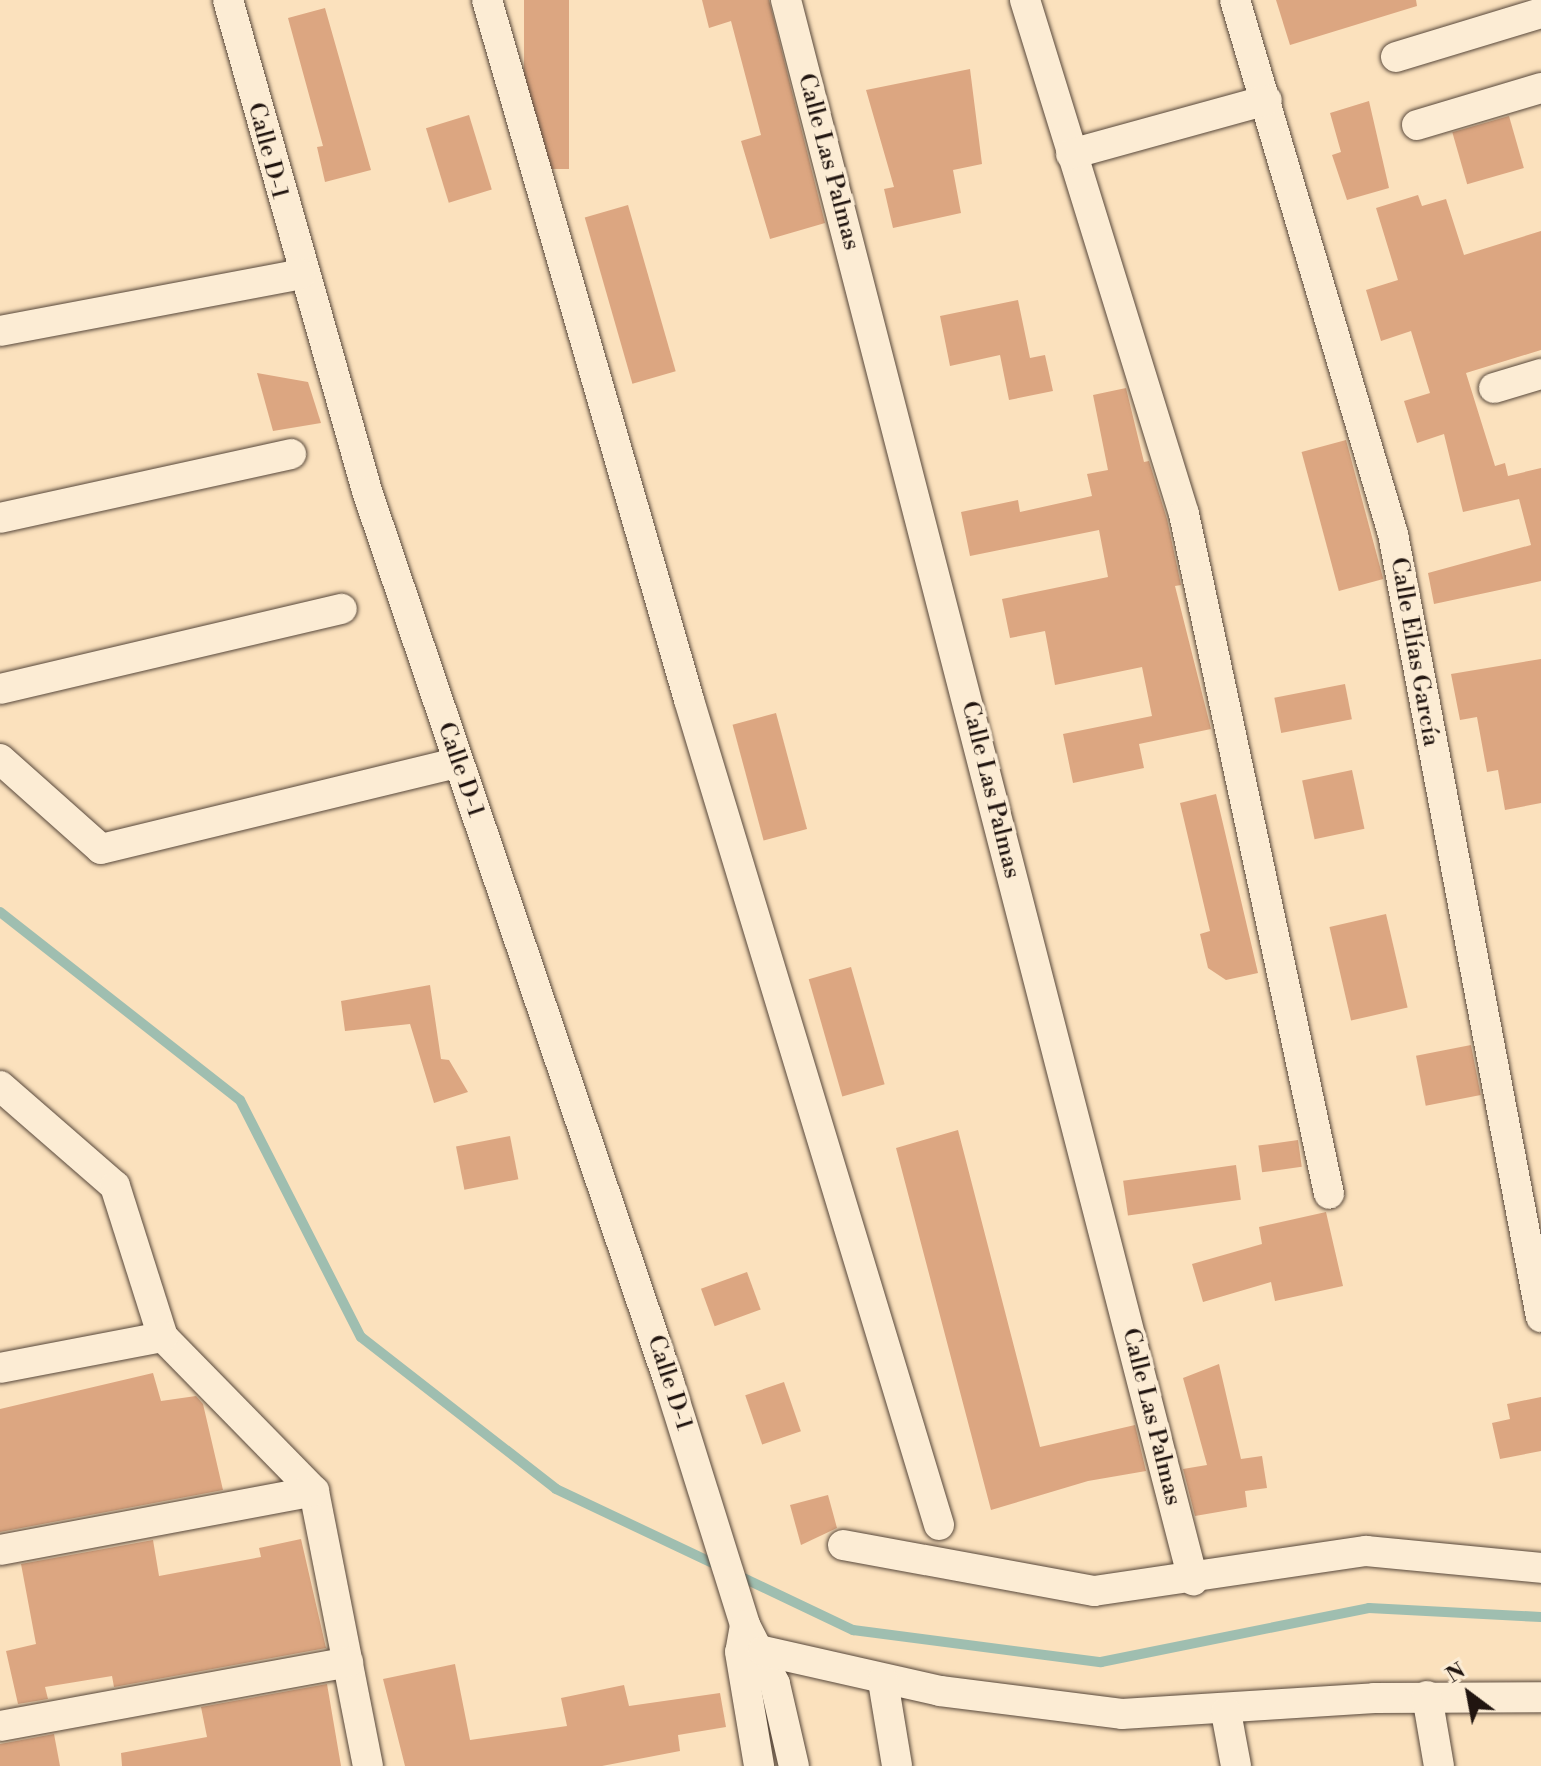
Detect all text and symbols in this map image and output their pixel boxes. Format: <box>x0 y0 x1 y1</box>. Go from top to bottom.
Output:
street label: Calle Las Palmas <box>791 71 865 253</box>
street label: Calle D-1 <box>240 100 294 202</box>
street label: Calle Elías García <box>1383 555 1445 749</box>
street label: Calle Las Palmas <box>954 698 1026 882</box>
street label: Calle D-1 <box>430 719 490 821</box>
street label: Calle Las Palmas <box>1115 1325 1187 1509</box>
street label: Calle D-1 <box>640 1332 698 1434</box>
north arrow <box>1429 1654 1509 1734</box>
text: N <box>1441 1657 1471 1689</box>

